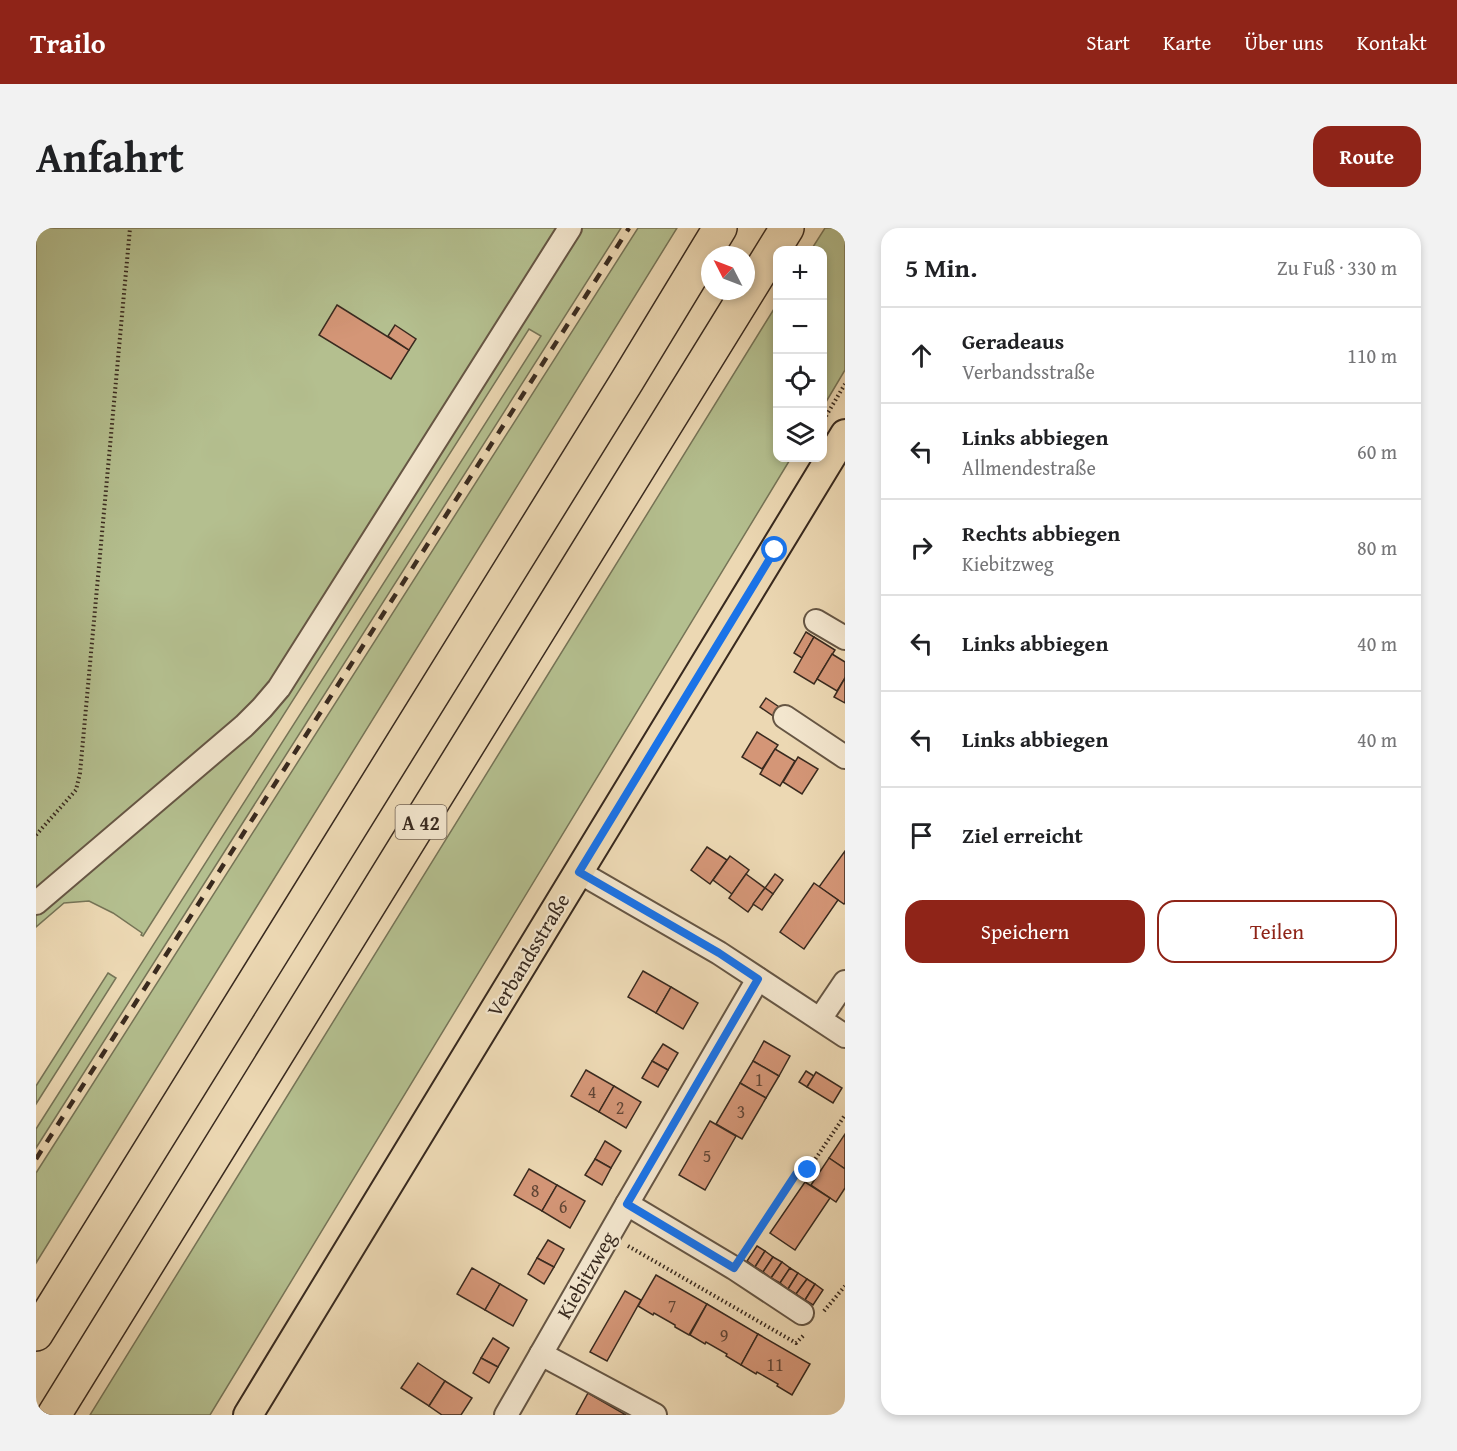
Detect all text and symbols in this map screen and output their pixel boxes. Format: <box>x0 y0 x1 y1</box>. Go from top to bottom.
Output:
text: Trailo <box>30 22 106 63</box>
text: Start <box>1086 27 1130 58</box>
text: Karte <box>1163 27 1211 58</box>
text: Über uns <box>1244 27 1324 58</box>
text: Kontakt <box>1357 27 1427 58</box>
text: Anfahrt <box>36 126 184 187</box>
button: Route <box>1313 126 1421 187</box>
north arrow <box>701 246 755 300</box>
map controls <box>773 246 827 462</box>
button: + <box>773 246 827 300</box>
text: 5 Min. <box>905 248 977 287</box>
text: Zu Fuß · 330 m <box>1277 253 1397 282</box>
button: − <box>773 300 827 354</box>
text: Geradeaus <box>962 325 1064 357</box>
icon: ahead <box>905 339 938 372</box>
text: 110 m <box>1347 341 1397 370</box>
button: locate <box>773 354 827 408</box>
text: Verbandsstraße <box>962 357 1095 386</box>
button: layers <box>773 408 827 462</box>
text: Links abbiegen <box>962 421 1108 453</box>
icon: left <box>905 435 938 468</box>
text: 60 m <box>1357 437 1397 466</box>
text: Allmendestraße <box>962 453 1096 482</box>
text: Rechts abbiegen <box>962 517 1120 549</box>
icon: right <box>905 531 938 564</box>
text: 80 m <box>1357 533 1397 562</box>
route start <box>761 536 787 562</box>
text: Kiebitzweg <box>962 549 1054 578</box>
icon: left <box>905 627 938 660</box>
text: Links abbiegen <box>962 627 1108 659</box>
text: 40 m <box>1357 629 1397 658</box>
icon: left <box>905 723 938 756</box>
text: Links abbiegen <box>962 723 1108 755</box>
text: 40 m <box>1357 725 1397 754</box>
road number: A 42 <box>396 805 446 839</box>
icon: arrive <box>905 819 938 852</box>
text: Ziel erreicht <box>962 819 1083 851</box>
street label: Verbandsstraße <box>479 887 577 1023</box>
button: Speichern <box>905 900 1145 963</box>
button: Teilen <box>1157 900 1397 963</box>
house number: 1 <box>755 1066 763 1093</box>
house number: 4 <box>588 1078 596 1105</box>
house number: 2 <box>616 1094 624 1121</box>
house number: 3 <box>737 1098 745 1125</box>
house number: 5 <box>703 1142 711 1169</box>
route end <box>794 1156 820 1182</box>
house number: 8 <box>531 1177 539 1204</box>
house number: 6 <box>559 1193 567 1220</box>
street label: Kiebitzweg <box>548 1225 624 1324</box>
house number: 7 <box>668 1292 676 1319</box>
house number: 9 <box>720 1322 728 1349</box>
house number: 11 <box>766 1351 784 1378</box>

